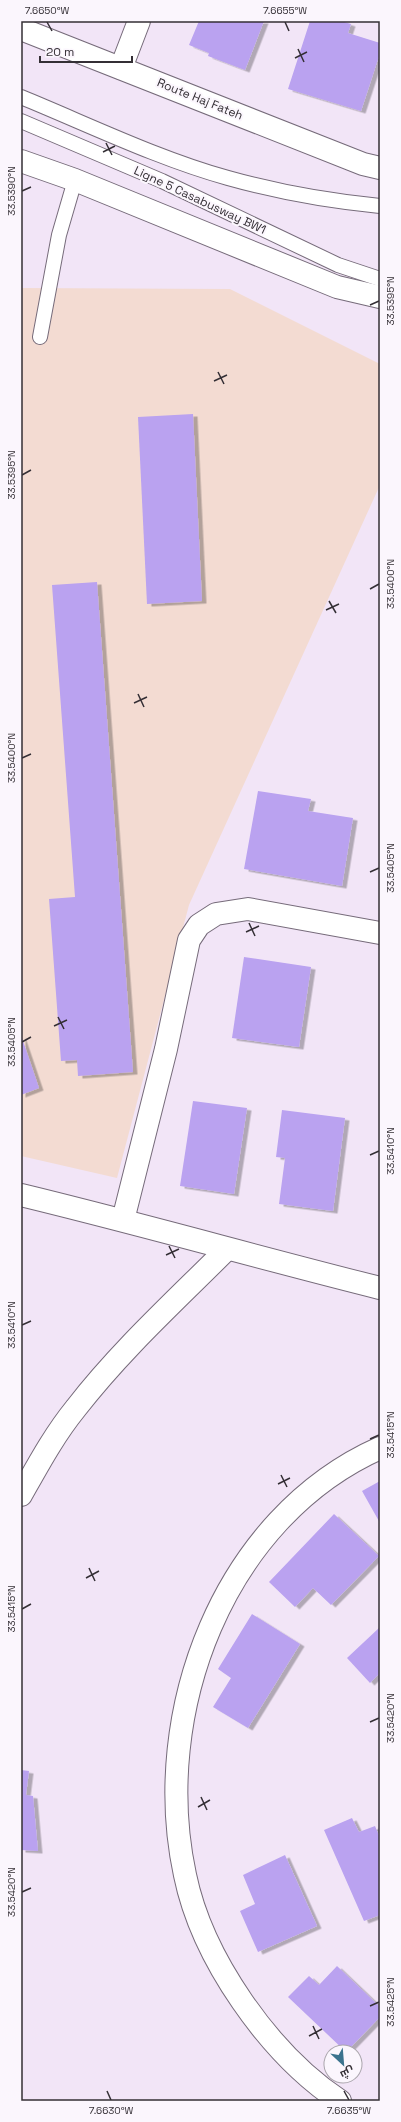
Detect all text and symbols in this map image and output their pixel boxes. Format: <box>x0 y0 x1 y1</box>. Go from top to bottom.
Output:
text: 7.6650°W <box>25 4 70 17</box>
text: 7.6655°W <box>263 4 307 17</box>
scale bar <box>40 38 132 64</box>
text: 20 m <box>46 44 74 60</box>
street label: Route Haj Fateh <box>155 74 245 124</box>
street label: Ligne 5 Casabusway BW1 <box>131 162 269 238</box>
text: 33.5390°N <box>5 166 18 216</box>
text: 33.5395°N <box>384 276 397 326</box>
text: 33.5395°N <box>5 450 18 500</box>
text: 33.5400°N <box>384 559 397 609</box>
text: 33.5400°N <box>5 733 18 783</box>
text: 33.5405°N <box>384 843 397 893</box>
text: 33.5405°N <box>5 1017 18 1067</box>
text: 33.5410°N <box>384 1127 397 1175</box>
text: 33.5410°N <box>5 1301 18 1349</box>
text: 33.5415°N <box>384 1411 397 1459</box>
text: 33.5415°N <box>5 1585 18 1633</box>
text: 33.5420°N <box>384 1693 397 1743</box>
text: 33.5420°N <box>5 1867 18 1917</box>
text: 33.5425°N <box>384 1977 397 2027</box>
north arrow <box>323 2044 363 2084</box>
text: ش <box>338 2064 357 2082</box>
text: 7.6630°W <box>89 2104 134 2117</box>
text: 7.6635°W <box>327 2104 371 2117</box>

